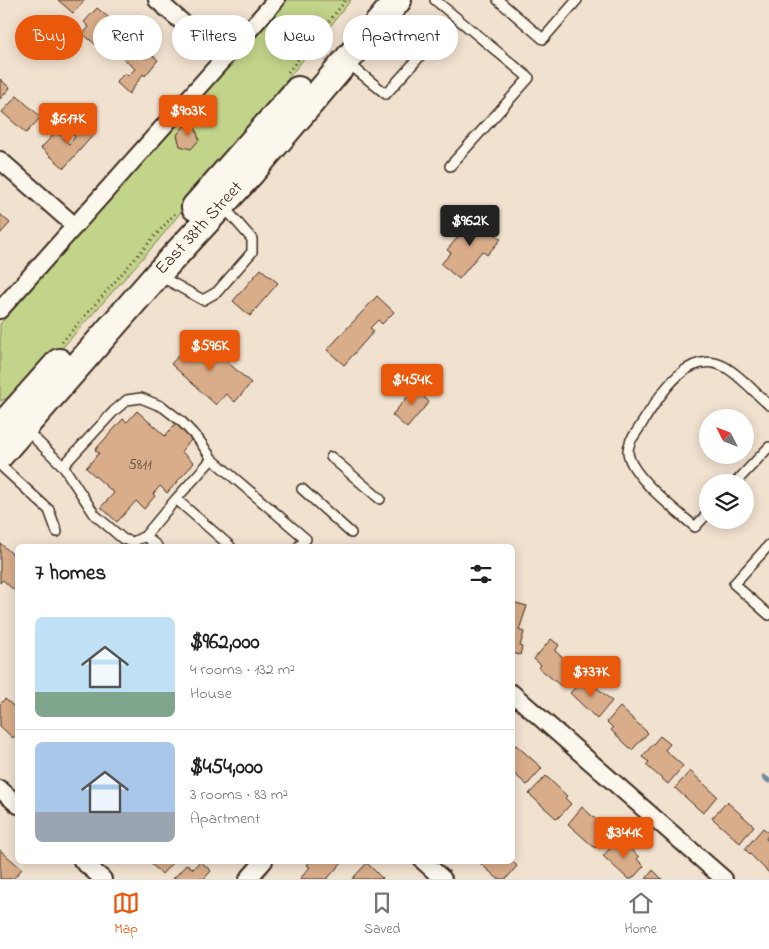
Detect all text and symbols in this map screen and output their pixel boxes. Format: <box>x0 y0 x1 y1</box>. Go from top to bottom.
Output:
chip: Buy <box>15 15 83 60</box>
chip: Rent <box>93 15 162 60</box>
chip: Filters <box>172 15 255 60</box>
chip: New <box>265 15 333 60</box>
chip: Apartment <box>343 15 458 60</box>
pin: $903K <box>153 94 223 137</box>
text: $903K <box>170 99 206 123</box>
pin: $617K <box>33 102 103 145</box>
text: $617K <box>50 107 86 131</box>
street label: East 38th Street <box>150 176 250 281</box>
pin: $962K <box>435 204 505 247</box>
text: $962K <box>451 209 489 233</box>
pin: $596K <box>175 330 245 372</box>
text: $596K <box>191 334 229 358</box>
pin: $454K <box>377 364 447 406</box>
text: $454K <box>392 368 432 392</box>
north arrow <box>699 409 754 464</box>
map controls <box>699 409 754 529</box>
house number: 5811 <box>128 454 152 476</box>
button: layers <box>699 474 754 529</box>
text: 7 homes <box>35 559 106 589</box>
icon: filters <box>467 560 495 588</box>
text: $962,000 <box>190 628 260 658</box>
icon: home <box>75 637 135 697</box>
pin: $737K <box>556 656 626 698</box>
text: 4 rooms · 132 m² <box>190 658 295 682</box>
text: $737K <box>572 660 610 684</box>
text: House <box>190 682 232 706</box>
text: $454,000 <box>190 753 263 783</box>
icon: home <box>75 762 135 822</box>
text: 3 rooms · 83 m² <box>190 783 288 807</box>
text: Apartment <box>190 807 260 831</box>
pin: $344K <box>589 816 659 859</box>
text: $344K <box>605 821 643 845</box>
tab: Map <box>112 889 140 940</box>
tab: Saved <box>364 889 400 940</box>
tab: Home <box>624 889 657 940</box>

